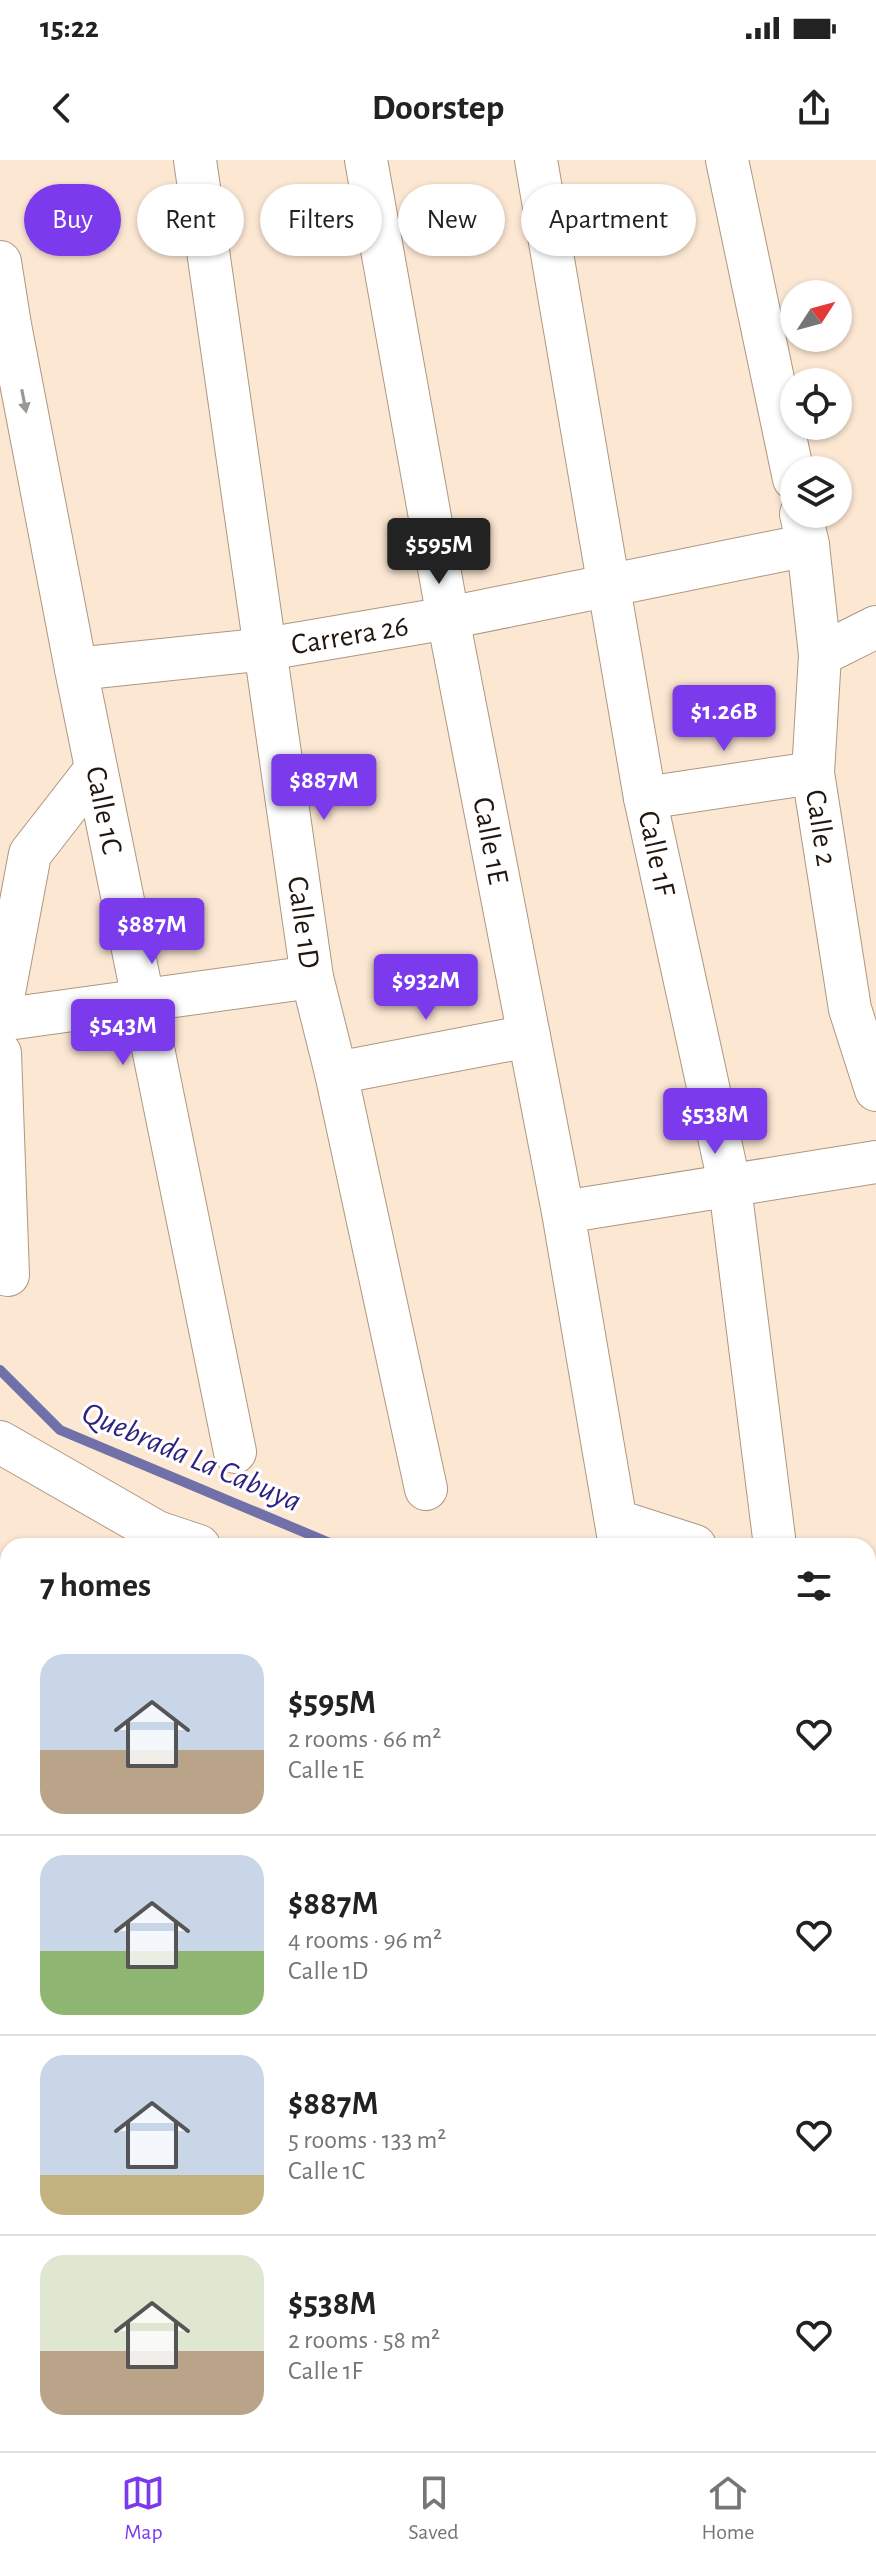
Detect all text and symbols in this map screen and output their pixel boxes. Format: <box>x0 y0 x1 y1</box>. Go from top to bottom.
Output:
text: 15:22 <box>40 13 99 43</box>
icon: back <box>40 86 84 130</box>
icon: share <box>792 86 836 130</box>
text: Doorstep <box>372 90 504 126</box>
chip: Buy <box>24 184 121 256</box>
chip: Rent <box>137 184 244 256</box>
chip: Filters <box>260 184 382 256</box>
chip: New <box>398 184 505 256</box>
chip: Apartment <box>521 184 696 256</box>
north arrow <box>780 280 852 352</box>
map controls <box>780 280 852 528</box>
button: locate <box>780 368 852 440</box>
one-way arrow <box>19 389 31 414</box>
button: layers <box>780 456 852 528</box>
pin: $595M <box>383 518 495 586</box>
text: $595M <box>405 531 473 557</box>
street label: Carrera 26 <box>289 611 411 660</box>
pin: $1.26B <box>659 685 789 753</box>
text: $1.26B <box>691 698 757 724</box>
pin: $887M <box>268 754 380 822</box>
street label: Calle 1C <box>80 764 127 857</box>
text: $887M <box>289 767 359 793</box>
street label: Calle 2 <box>800 788 841 868</box>
street label: Calle 1E <box>467 795 513 887</box>
street label: Calle 1F <box>632 808 680 900</box>
street label: Calle 1D <box>282 874 325 970</box>
pin: $887M <box>96 898 208 966</box>
text: $887M <box>117 911 187 937</box>
pin: $932M <box>370 954 482 1022</box>
text: $932M <box>392 967 460 993</box>
pin: $543M <box>67 999 179 1067</box>
text: $543M <box>89 1012 157 1038</box>
pin: $538M <box>659 1088 771 1156</box>
text: $538M <box>681 1101 749 1127</box>
water label: Quebrada La Cabuya <box>77 1396 306 1517</box>
icon: filters <box>792 1564 836 1608</box>
text: 7 homes <box>40 1569 151 1603</box>
icon: home <box>104 1686 200 1782</box>
text: $595M <box>288 1686 376 1720</box>
icon: heart <box>792 1712 836 1756</box>
text: 2 rooms · 66 m² <box>288 1726 441 1752</box>
text: Calle 1E <box>288 1757 364 1783</box>
icon: home <box>104 1887 200 1983</box>
text: $887M <box>288 1887 379 1921</box>
icon: heart <box>792 1913 836 1957</box>
text: 4 rooms · 96 m² <box>288 1927 442 1953</box>
text: Calle 1D <box>288 1958 368 1984</box>
icon: home <box>104 2087 200 2183</box>
text: $887M <box>288 2087 379 2121</box>
icon: heart <box>792 2113 836 2157</box>
text: 5 rooms · 133 m² <box>288 2127 446 2153</box>
text: Calle 1C <box>288 2158 365 2184</box>
icon: home <box>104 2287 200 2383</box>
text: $538M <box>288 2287 377 2321</box>
icon: heart <box>792 2313 836 2357</box>
text: 2 rooms · 58 m² <box>288 2327 440 2353</box>
text: Calle 1F <box>288 2358 363 2384</box>
tab: Map <box>121 2471 165 2545</box>
tab: Saved <box>408 2471 459 2545</box>
tab: Home <box>702 2471 755 2545</box>

